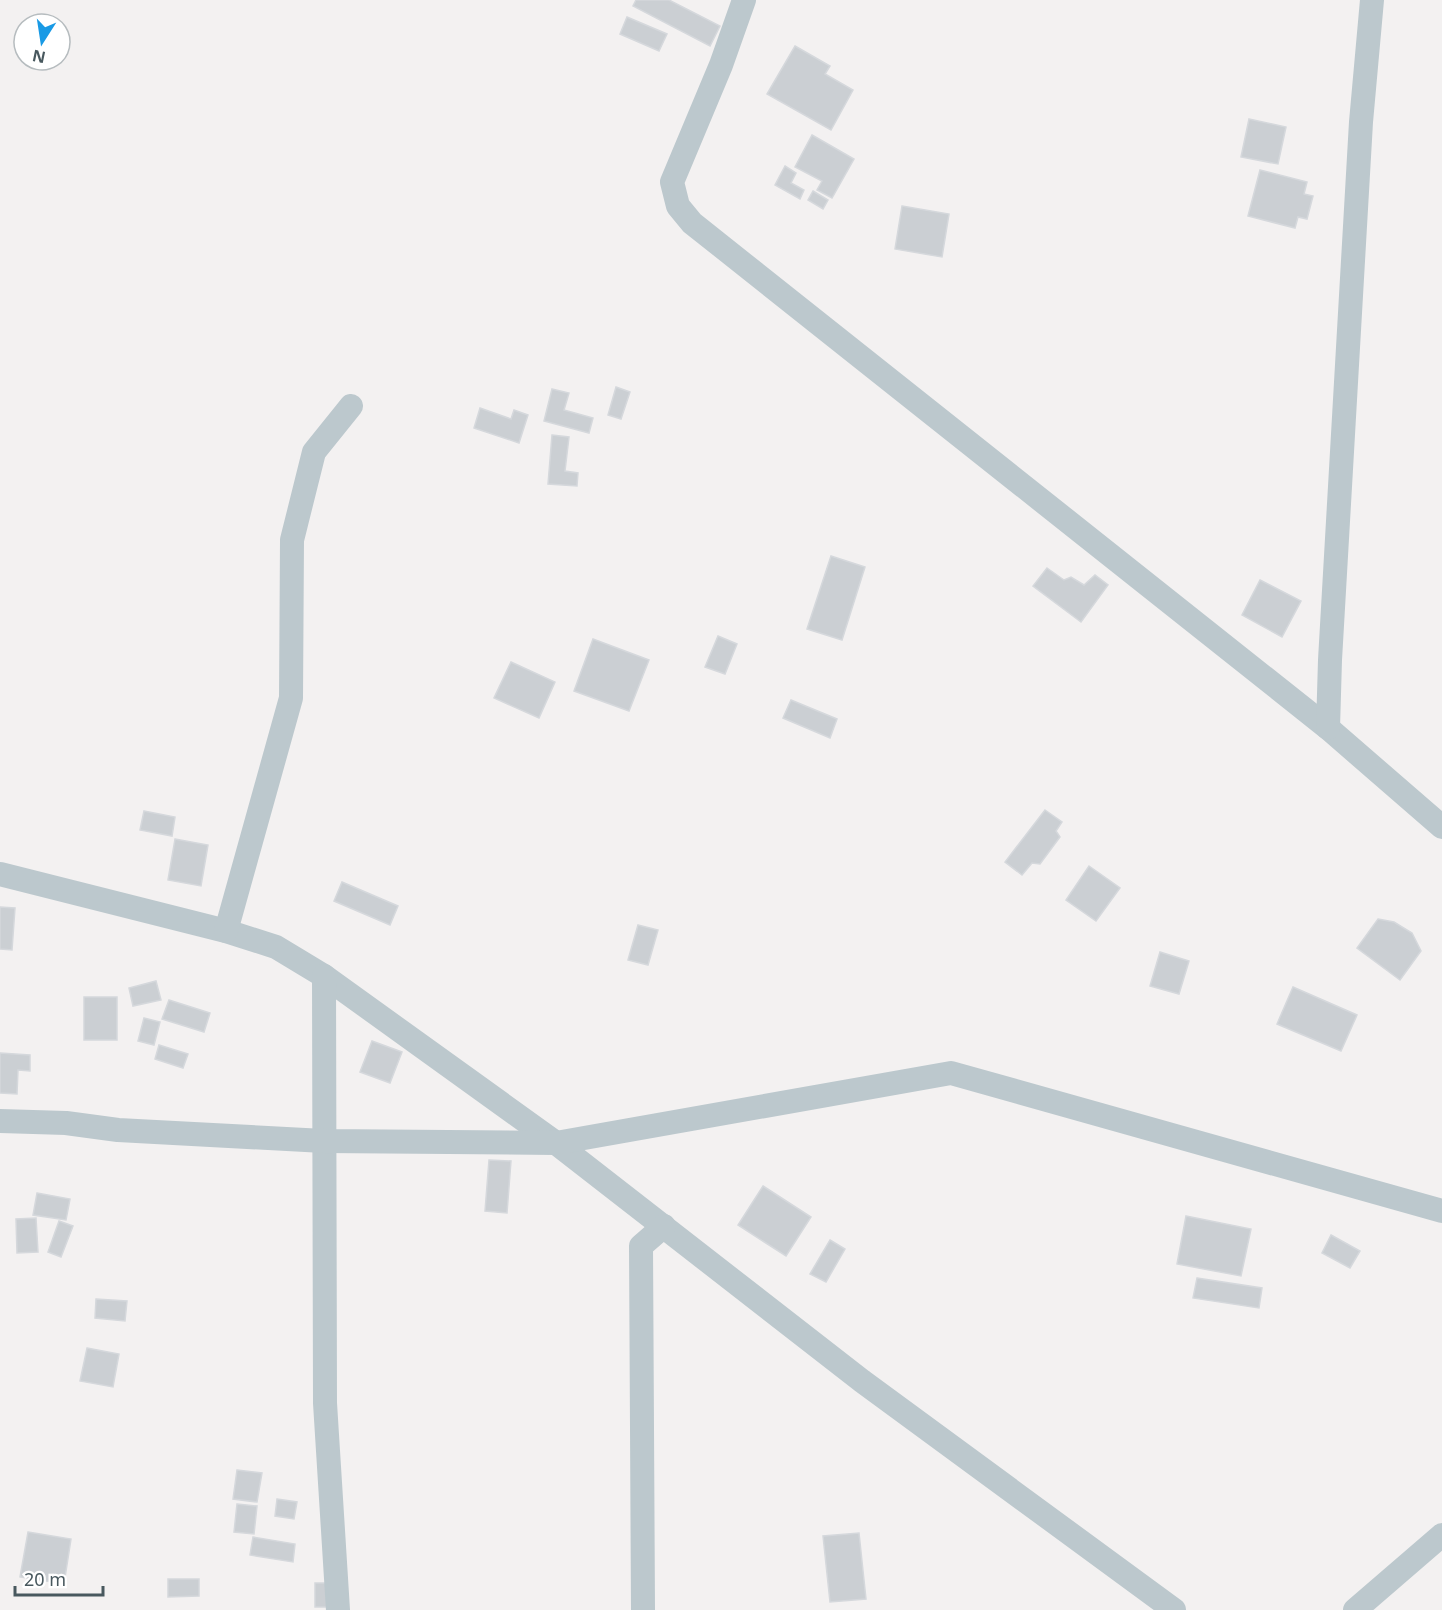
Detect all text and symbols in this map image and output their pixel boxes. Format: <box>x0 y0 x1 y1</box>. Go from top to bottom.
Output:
north arrow <box>12 12 72 72</box>
text: N <box>30 45 48 69</box>
scale bar <box>15 1559 104 1597</box>
text: 20 m <box>24 1567 66 1591</box>

